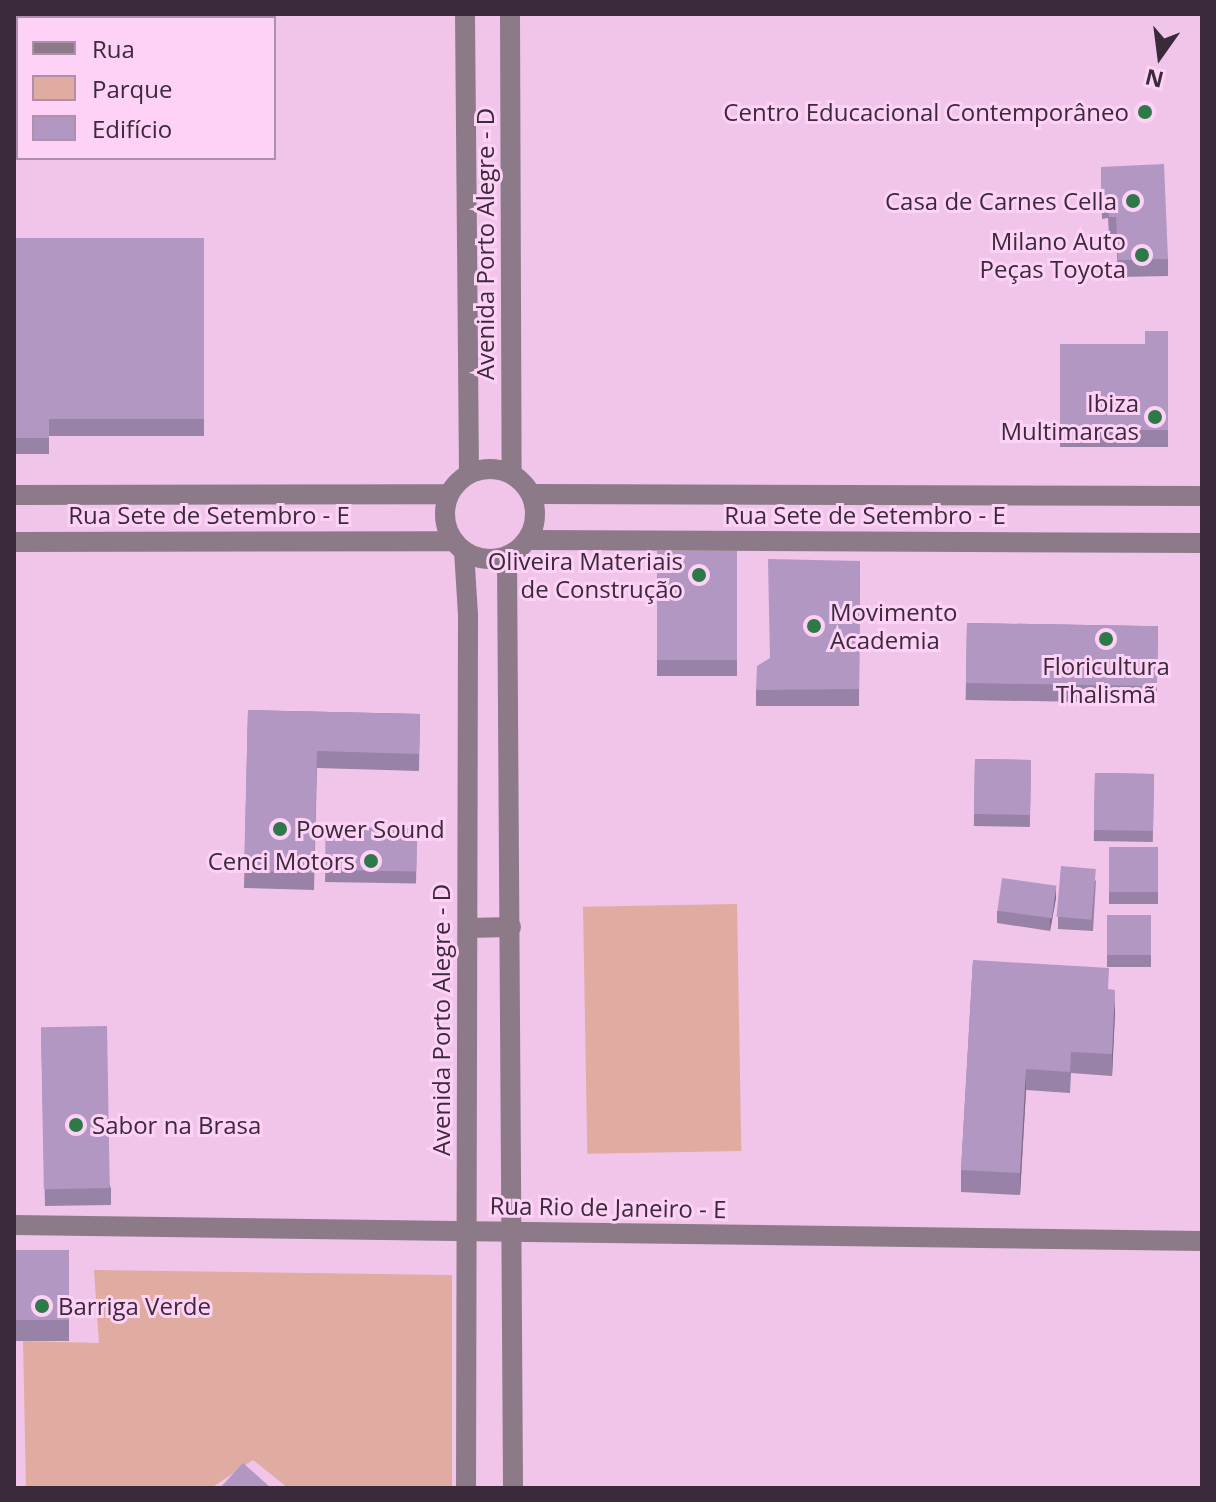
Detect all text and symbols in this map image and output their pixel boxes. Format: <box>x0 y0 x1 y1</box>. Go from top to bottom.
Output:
legend <box>16 16 276 160</box>
north arrow <box>1120 16 1200 96</box>
text: Rua <box>92 32 135 65</box>
text: N <box>1142 63 1167 96</box>
text: Parque <box>92 72 172 105</box>
place label: Centro Educacional Contemporâneo <box>723 98 1129 126</box>
marker: Centro Educacional Contemporâneo <box>1136 103 1154 121</box>
street label: Avenida Porto Alegre - D <box>471 108 499 380</box>
text: Edifício <box>92 112 172 145</box>
place label: Casa de Carnes Cella <box>885 187 1117 215</box>
marker: Casa de Carnes Cella <box>1124 192 1142 210</box>
place label: Milano Auto Peças Toyota <box>980 227 1126 283</box>
marker: Milano Auto Peças Toyota <box>1133 246 1151 264</box>
place label: Ibiza Multimarcas <box>1000 389 1139 445</box>
marker: Ibiza Multimarcas <box>1146 408 1164 426</box>
street label: Rua Sete de Setembro - E <box>68 501 350 529</box>
street label: Rua Sete de Setembro - E <box>724 501 1006 529</box>
place label: Oliveira Materiais de Construção <box>488 547 683 603</box>
marker: Oliveira Materiais de Construção <box>690 566 708 584</box>
place label: Movimento Academia <box>830 598 957 654</box>
marker: Movimento Academia <box>805 617 823 635</box>
marker: Floricultura Thalismã <box>1097 630 1115 648</box>
place label: Floricultura Thalismã <box>1042 652 1170 708</box>
place label: Power Sound <box>296 815 445 843</box>
marker: Power Sound <box>271 820 289 838</box>
place label: Cenci Motors <box>208 847 355 875</box>
marker: Cenci Motors <box>362 852 380 870</box>
street label: Avenida Porto Alegre - D <box>427 884 455 1156</box>
place label: Sabor na Brasa <box>92 1111 261 1139</box>
marker: Sabor na Brasa <box>67 1116 85 1134</box>
street label: Rua Rio de Janeiro - E <box>489 1191 727 1223</box>
place label: Barriga Verde <box>58 1292 211 1320</box>
marker: Barriga Verde <box>33 1297 51 1315</box>

